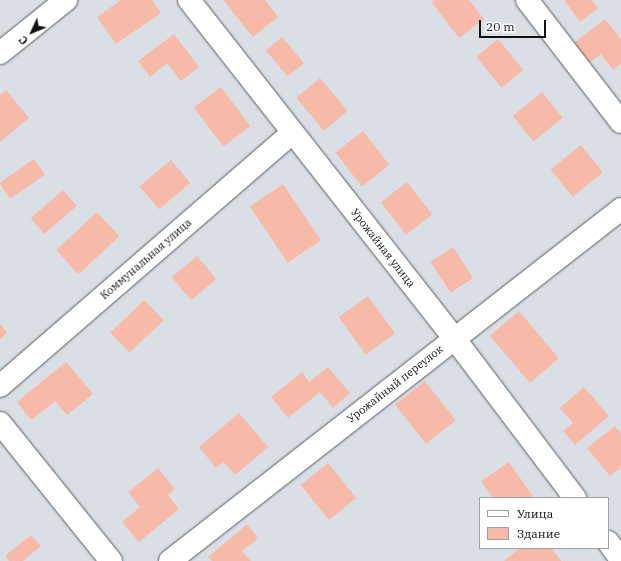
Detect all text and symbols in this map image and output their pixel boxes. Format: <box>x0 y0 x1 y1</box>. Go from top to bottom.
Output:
north arrow <box>12 12 52 52</box>
scale bar <box>481 12 548 38</box>
text: 20 m <box>486 19 515 34</box>
text: С <box>16 33 31 48</box>
street label: Урожайная улица <box>348 206 418 290</box>
street label: Коммунальная улица <box>98 216 194 302</box>
street label: Урожайный переулок <box>344 342 446 426</box>
legend <box>479 497 609 549</box>
text: Улица <box>517 506 553 521</box>
text: Здание <box>517 526 560 541</box>

